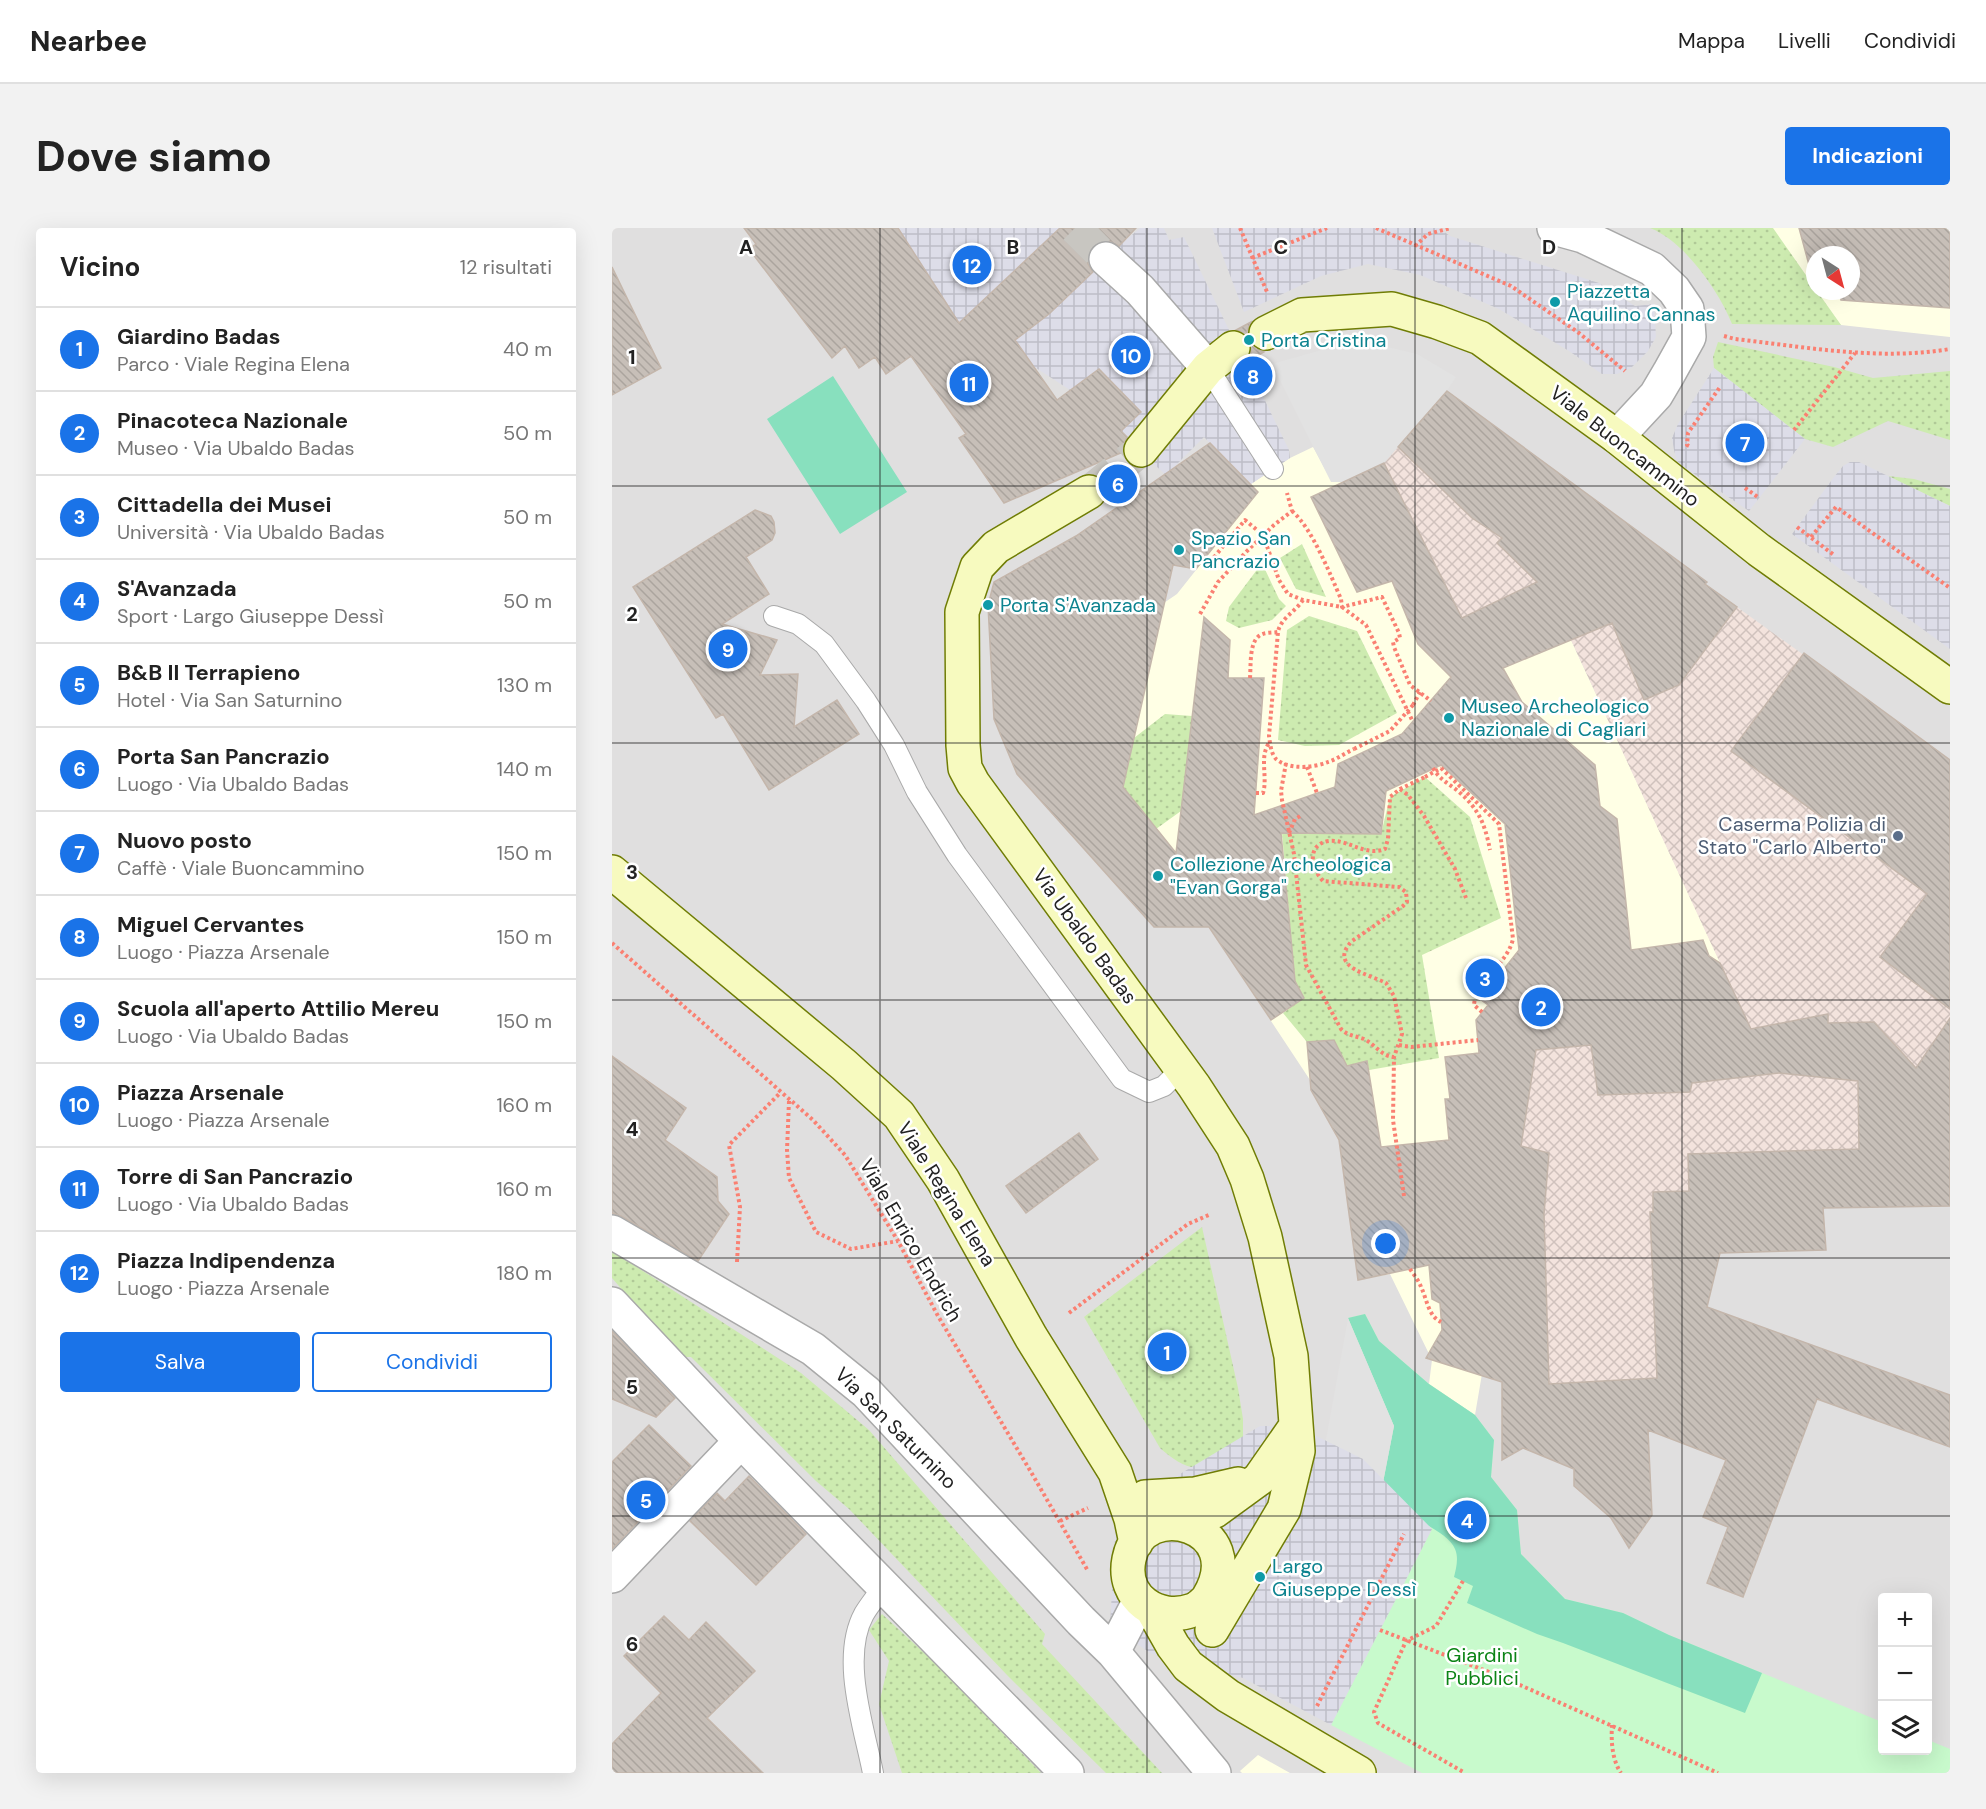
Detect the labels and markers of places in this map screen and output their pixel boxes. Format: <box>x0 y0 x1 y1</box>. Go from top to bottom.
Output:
pin: 12 <box>952 243 992 288</box>
place label: Piazzetta Aquilino Cannas <box>1567 278 1716 327</box>
marker: Piazzetta Aquilino Cannas <box>1548 295 1562 309</box>
place label: Porta Cristina <box>1261 327 1386 353</box>
pin: 10 <box>1112 332 1150 378</box>
marker: Porta Cristina <box>1242 333 1256 347</box>
pin: 8 <box>1234 354 1272 398</box>
pin: 11 <box>950 360 988 406</box>
pin: 7 <box>1726 420 1764 466</box>
pin: 6 <box>1098 462 1138 506</box>
place label: Spazio San Pancrazio <box>1191 525 1291 574</box>
marker: Spazio San Pancrazio <box>1172 543 1186 557</box>
place label: Porta S'Avanzada <box>1000 592 1156 618</box>
marker: Porta S'Avanzada <box>981 598 995 612</box>
pin: 9 <box>708 626 748 672</box>
place label: Museo Archeologico Nazionale di Cagliari <box>1461 693 1649 742</box>
marker: Museo Archeologico Nazionale di Cagliari <box>1442 711 1456 725</box>
place label: Caserma Polizia di Stato "Carlo Alberto" <box>1698 811 1886 860</box>
marker: Caserma Polizia di Stato "Carlo Alberto" <box>1891 829 1905 843</box>
place label: Collezione Archeologica "Evan Gorga" <box>1170 851 1391 900</box>
marker: Collezione Archeologica "Evan Gorga" <box>1151 869 1165 883</box>
pin: 3 <box>1466 956 1504 1000</box>
pin: 2 <box>1522 984 1560 1030</box>
pin: 1 <box>1148 1330 1186 1374</box>
pin: 5 <box>627 1478 666 1522</box>
pin: 4 <box>1448 1498 1486 1542</box>
place label: Largo Giuseppe Dessì <box>1272 1553 1417 1602</box>
marker: Largo Giuseppe Dessì <box>1253 1570 1267 1584</box>

